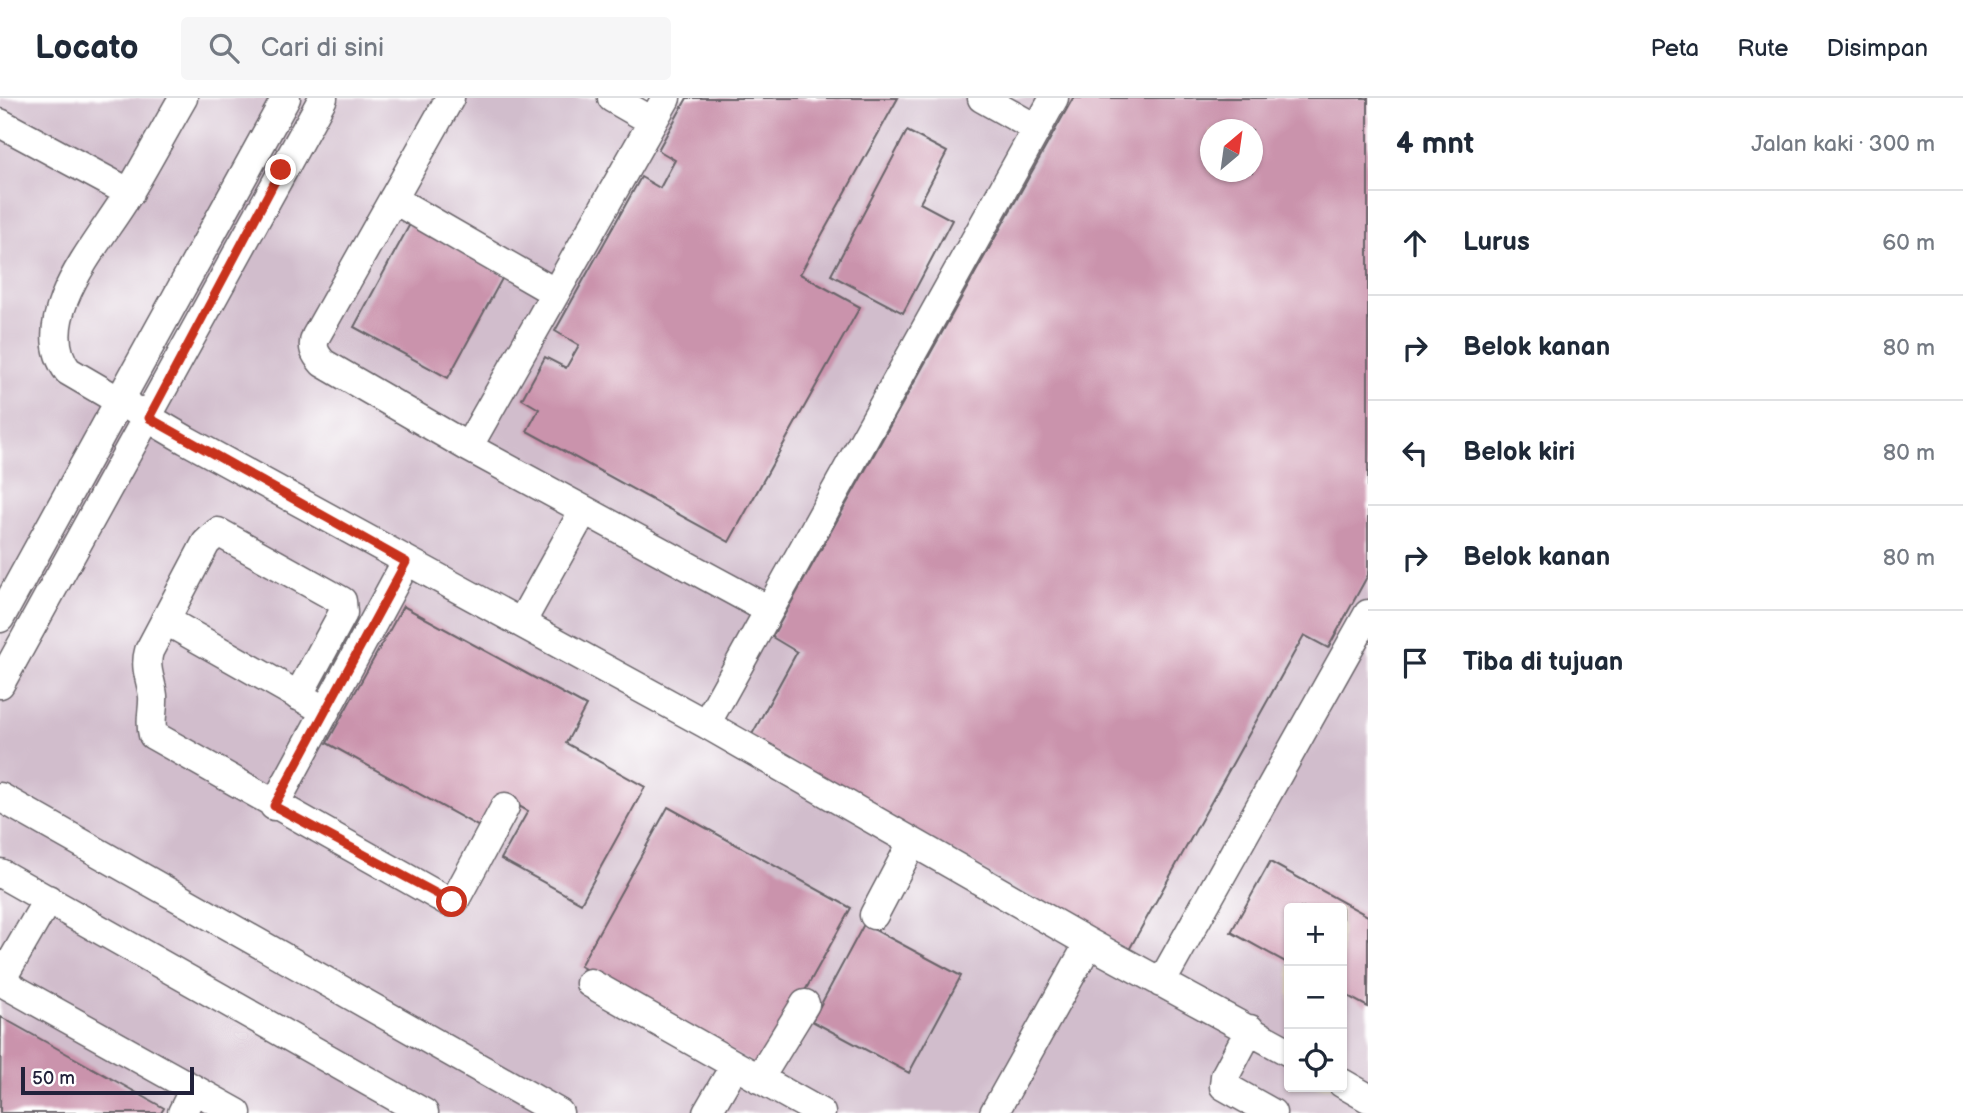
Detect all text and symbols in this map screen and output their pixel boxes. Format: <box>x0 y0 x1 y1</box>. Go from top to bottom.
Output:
search box <box>181 17 671 80</box>
text: Locato <box>35 28 139 68</box>
icon: search <box>205 29 243 67</box>
text: Cari di sini <box>261 33 384 64</box>
text: Peta <box>1651 34 1699 63</box>
text: Rute <box>1737 34 1789 63</box>
text: Disimpan <box>1827 34 1928 63</box>
north arrow <box>1200 119 1263 182</box>
text: 4 mnt <box>1396 126 1474 162</box>
text: Jalan kaki · 300 m <box>1751 130 1935 158</box>
route end <box>265 154 296 185</box>
icon: ahead <box>1396 224 1434 262</box>
text: Lurus <box>1463 227 1530 258</box>
text: 60 m <box>1882 229 1935 257</box>
icon: right <box>1396 329 1434 367</box>
text: Belok kanan <box>1463 332 1610 363</box>
text: 80 m <box>1883 334 1935 362</box>
icon: left <box>1396 434 1434 472</box>
text: Belok kiri <box>1463 437 1575 468</box>
text: 80 m <box>1883 439 1935 467</box>
icon: right <box>1396 539 1434 577</box>
text: Belok kanan <box>1463 542 1610 573</box>
text: 80 m <box>1883 544 1935 572</box>
icon: arrive <box>1396 644 1434 682</box>
text: Tiba di tujuan <box>1463 647 1623 678</box>
route start <box>436 886 467 917</box>
map controls <box>1284 903 1347 1092</box>
button: + <box>1284 903 1347 966</box>
button: − <box>1284 966 1347 1029</box>
button: locate <box>1284 1029 1347 1092</box>
scale bar <box>21 1064 194 1096</box>
text: 50 m <box>32 1067 75 1090</box>

